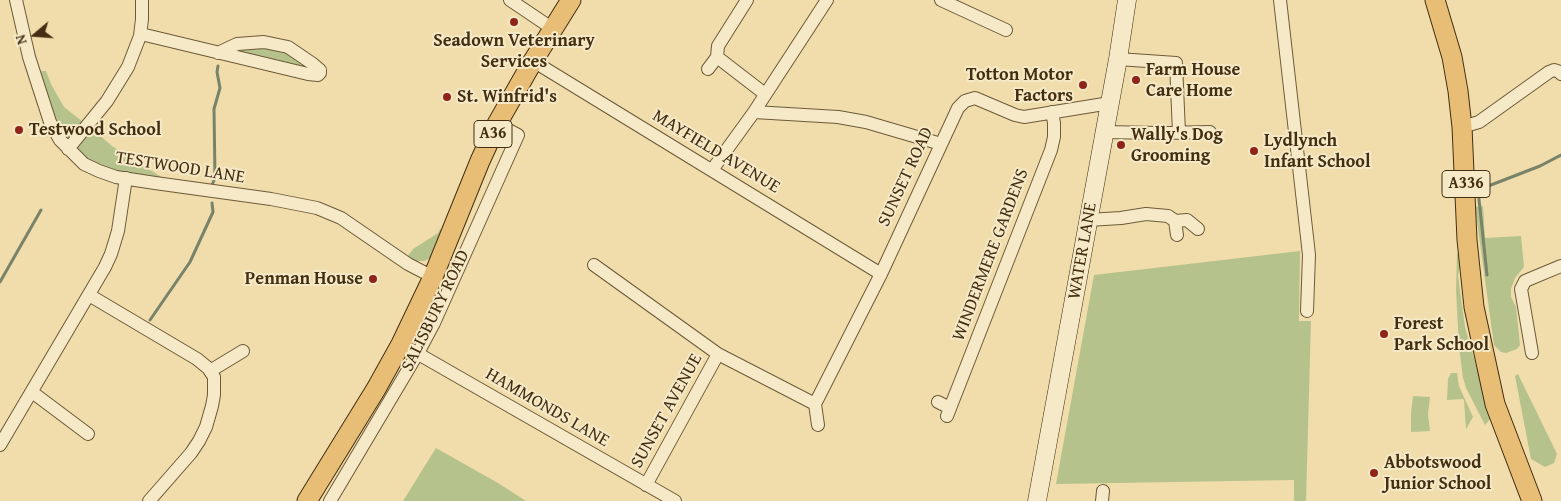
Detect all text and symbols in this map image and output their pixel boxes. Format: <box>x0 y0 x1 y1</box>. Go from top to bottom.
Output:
north arrow <box>10 10 60 60</box>
marker: Seadown Veterinary Services <box>508 16 520 28</box>
place label: Seadown Veterinary Services <box>433 30 595 72</box>
text: N <box>10 32 32 47</box>
place label: Farm House Care Home <box>1146 59 1240 102</box>
place label: Totton Motor Factors <box>966 64 1073 106</box>
marker: Farm House Care Home <box>1130 74 1142 86</box>
marker: Totton Motor Factors <box>1077 79 1089 91</box>
place label: St. Winfrid's <box>457 86 557 108</box>
marker: St. Winfrid's <box>441 91 453 103</box>
street label: MAYFIELD AVENUE <box>648 105 784 199</box>
place label: Testwood School <box>29 119 161 141</box>
road number: A36 <box>474 120 512 148</box>
marker: Testwood School <box>13 124 25 136</box>
street label: SUNSET ROAD <box>874 124 938 230</box>
place label: Wally's Dog Grooming <box>1131 124 1223 166</box>
place label: Lydlynch Infant School <box>1264 130 1370 172</box>
marker: Wally's Dog Grooming <box>1115 139 1127 151</box>
marker: Lydlynch Infant School <box>1248 145 1260 157</box>
street label: TESTWOOD LANE <box>114 147 246 189</box>
street label: WINDERMERE GARDENS <box>948 166 1034 344</box>
road number: A336 <box>1442 170 1490 198</box>
street label: WATER LANE <box>1064 201 1102 301</box>
street label: SALISBURY ROAD <box>397 247 475 375</box>
place label: Penman House <box>245 268 363 290</box>
marker: Penman House <box>367 273 379 285</box>
place label: Forest Park School <box>1394 313 1489 356</box>
marker: Forest Park School <box>1378 328 1390 340</box>
street label: SUNSET AVENUE <box>627 350 707 472</box>
street label: HAMMONDS LANE <box>481 364 613 452</box>
place label: Abbotswood Junior School <box>1384 452 1491 494</box>
marker: Abbotswood Junior School <box>1368 467 1380 479</box>

